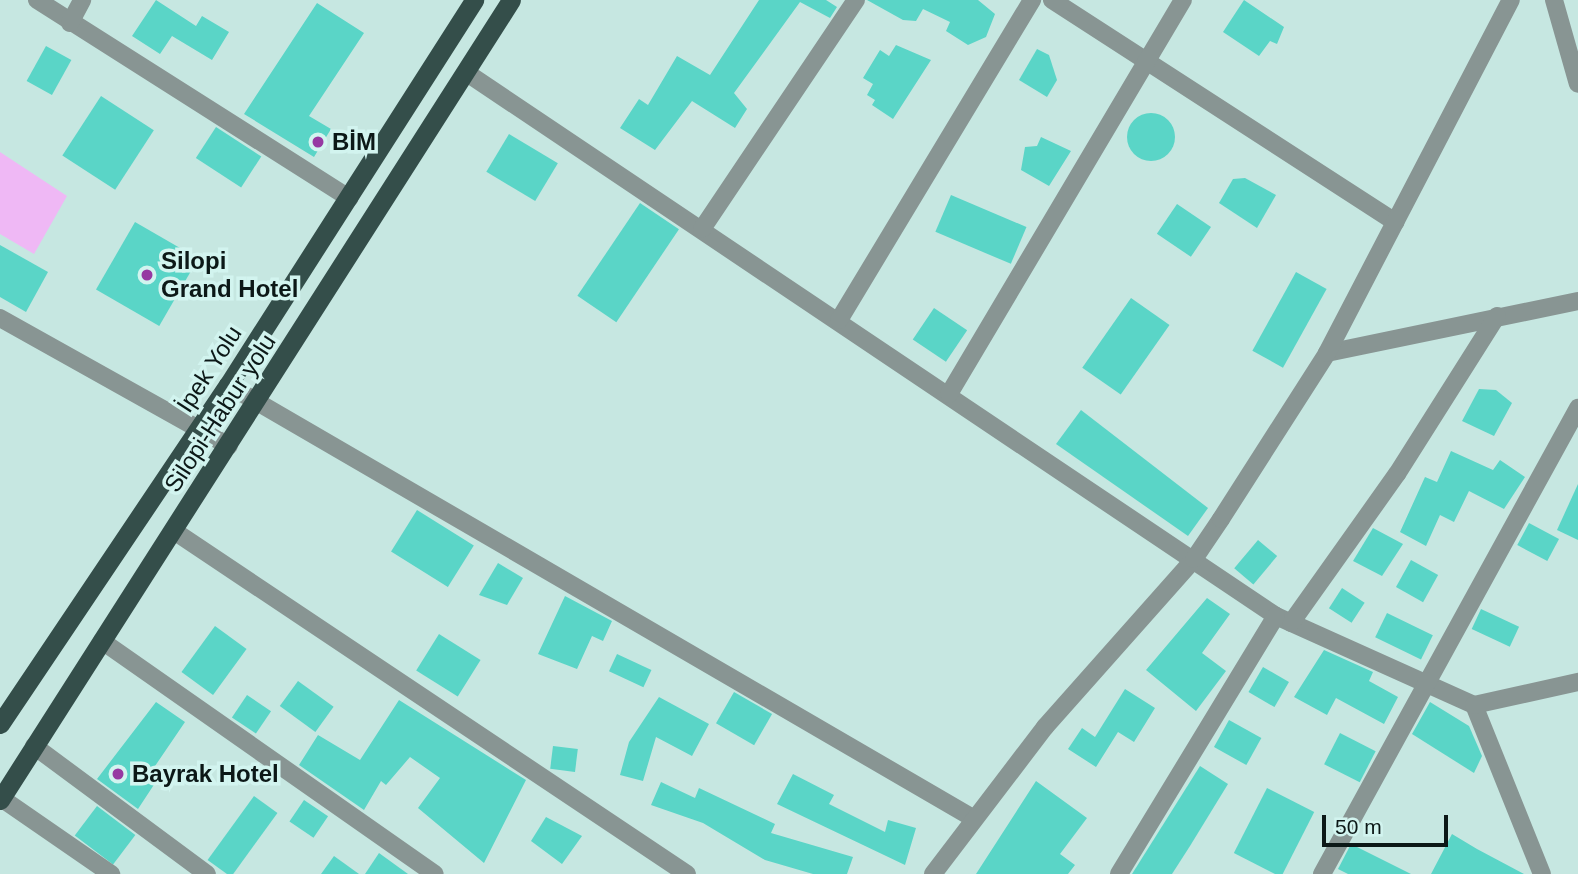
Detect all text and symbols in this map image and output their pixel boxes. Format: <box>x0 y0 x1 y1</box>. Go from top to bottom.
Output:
place label: BİM <box>332 128 376 156</box>
marker: BİM <box>310 134 326 150</box>
place label: Silopi Grand Hotel <box>161 247 298 303</box>
marker: Silopi Grand Hotel <box>139 267 155 283</box>
street label: İpek Yolu <box>170 320 248 418</box>
street label: Silopi-Habur yolu <box>158 329 282 497</box>
place label: Bayrak Hotel <box>132 760 279 788</box>
marker: Bayrak Hotel <box>110 766 126 782</box>
scale bar <box>1326 800 1452 844</box>
text: 50 m <box>1335 815 1382 838</box>

